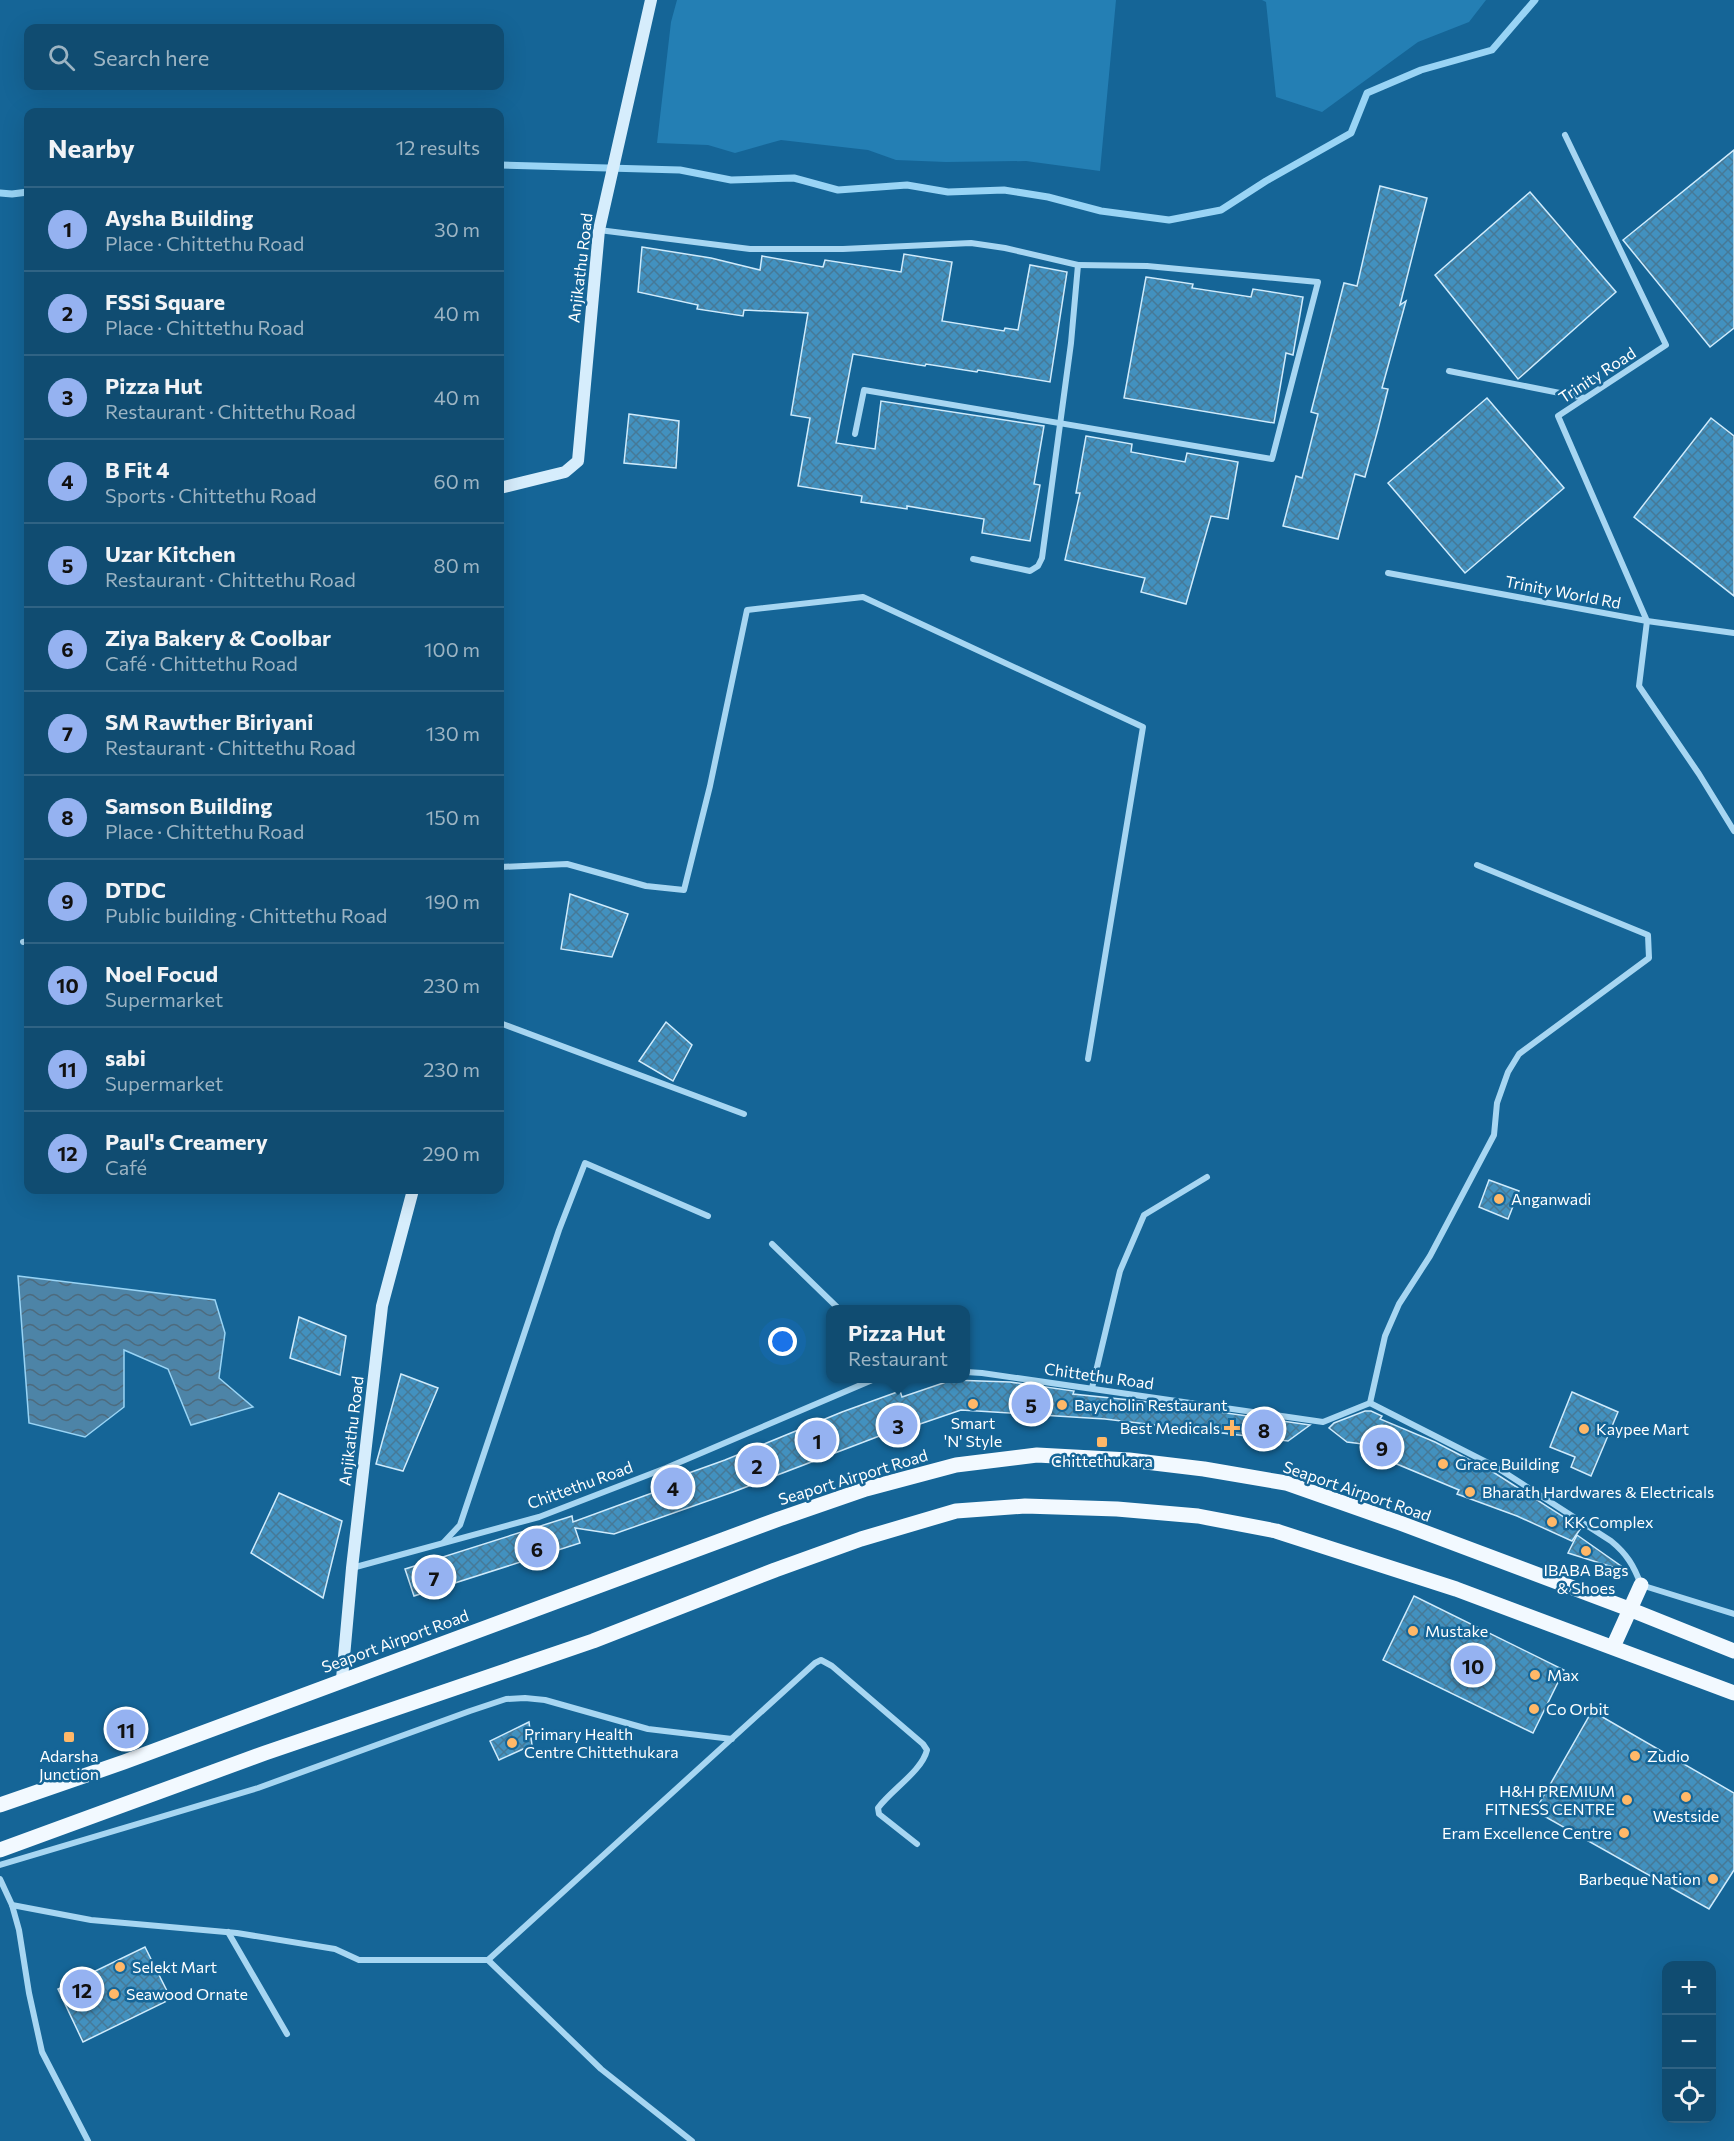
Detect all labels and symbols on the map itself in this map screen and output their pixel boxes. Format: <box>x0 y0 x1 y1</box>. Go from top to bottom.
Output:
street label: Anjikathu Road <box>563 212 596 324</box>
street label: Trinity Road <box>1555 343 1639 407</box>
street label: Trinity World Rd <box>1504 571 1623 612</box>
place label: Anganwadi <box>1511 1189 1592 1208</box>
marker: Anganwadi <box>1492 1192 1506 1206</box>
your location <box>768 1327 797 1356</box>
street label: Chittethu Road <box>1043 1358 1155 1393</box>
street label: Anjikathu Road <box>334 1375 367 1487</box>
pin: 5 <box>1012 1382 1050 1426</box>
place label: Baycholin Restaurant <box>1074 1395 1228 1414</box>
marker: Smart 'N' Style <box>966 1397 980 1411</box>
marker: Baycholin Restaurant <box>1055 1398 1069 1412</box>
pin: 3 <box>878 1402 918 1448</box>
pin: 8 <box>1244 1406 1284 1452</box>
place label: Smart 'N' Style <box>944 1413 1002 1450</box>
pin: 1 <box>798 1418 836 1462</box>
place label: Best Medicals <box>1120 1418 1220 1437</box>
place label: Kaypee Mart <box>1596 1419 1690 1438</box>
marker: Best Medicals <box>1225 1421 1239 1435</box>
marker: Kaypee Mart <box>1577 1422 1591 1436</box>
pin: 9 <box>1362 1424 1402 1470</box>
marker: Chittethukara <box>1095 1435 1109 1449</box>
pin: 2 <box>738 1442 777 1488</box>
street label: Seaport Airport Road <box>776 1445 930 1508</box>
place label: Chittethukara <box>1051 1451 1153 1470</box>
place label: Grace Building <box>1455 1454 1560 1473</box>
street label: Seaport Airport Road <box>1281 1456 1434 1525</box>
street label: Chittethu Road <box>525 1457 635 1512</box>
marker: Grace Building <box>1436 1457 1450 1471</box>
pin: 4 <box>654 1464 692 1510</box>
place label: Bharath Hardwares & Electricals <box>1482 1482 1714 1501</box>
marker: Bharath Hardwares & Electricals <box>1463 1485 1477 1499</box>
place label: KK Complex <box>1564 1512 1654 1531</box>
marker: KK Complex <box>1545 1515 1559 1529</box>
pin: 6 <box>518 1526 556 1570</box>
marker: IBABA Bags & Shoes <box>1579 1544 1593 1558</box>
pin: 7 <box>414 1554 454 1600</box>
place label: IBABA Bags & Shoes <box>1544 1560 1628 1597</box>
street label: Seaport Airport Road <box>319 1605 471 1676</box>
place label: Mustake <box>1425 1621 1488 1640</box>
marker: Mustake <box>1406 1624 1420 1638</box>
pin: 10 <box>1454 1642 1492 1688</box>
place label: Max <box>1547 1665 1580 1684</box>
marker: Max <box>1528 1668 1542 1682</box>
place label: Co Orbit <box>1546 1699 1610 1718</box>
marker: Co Orbit <box>1527 1702 1541 1716</box>
pin: 11 <box>106 1706 146 1752</box>
place label: Primary Health Centre Chittethukara <box>524 1724 679 1761</box>
marker: Adarsha Junction <box>62 1730 76 1744</box>
marker: Primary Health Centre Chittethukara <box>505 1736 519 1750</box>
place label: Adarsha Junction <box>39 1746 99 1783</box>
place label: Zudio <box>1647 1746 1690 1765</box>
marker: Zudio <box>1628 1749 1642 1763</box>
place label: H&H PREMIUM FITNESS CENTRE <box>1485 1781 1615 1818</box>
marker: Westside <box>1679 1790 1693 1804</box>
marker: H&H PREMIUM FITNESS CENTRE <box>1620 1793 1634 1807</box>
place label: Westside <box>1653 1806 1719 1825</box>
place label: Eram Excellence Centre <box>1442 1823 1612 1842</box>
marker: Eram Excellence Centre <box>1617 1826 1631 1840</box>
place label: Barbeque Nation <box>1578 1869 1701 1888</box>
marker: Barbeque Nation <box>1706 1872 1720 1886</box>
place label: Selekt Mart <box>132 1957 218 1976</box>
marker: Selekt Mart <box>113 1960 127 1974</box>
pin: 12 <box>62 1966 101 2012</box>
place label: Seawood Ornate <box>126 1984 248 2003</box>
marker: Seawood Ornate <box>107 1987 121 2001</box>

